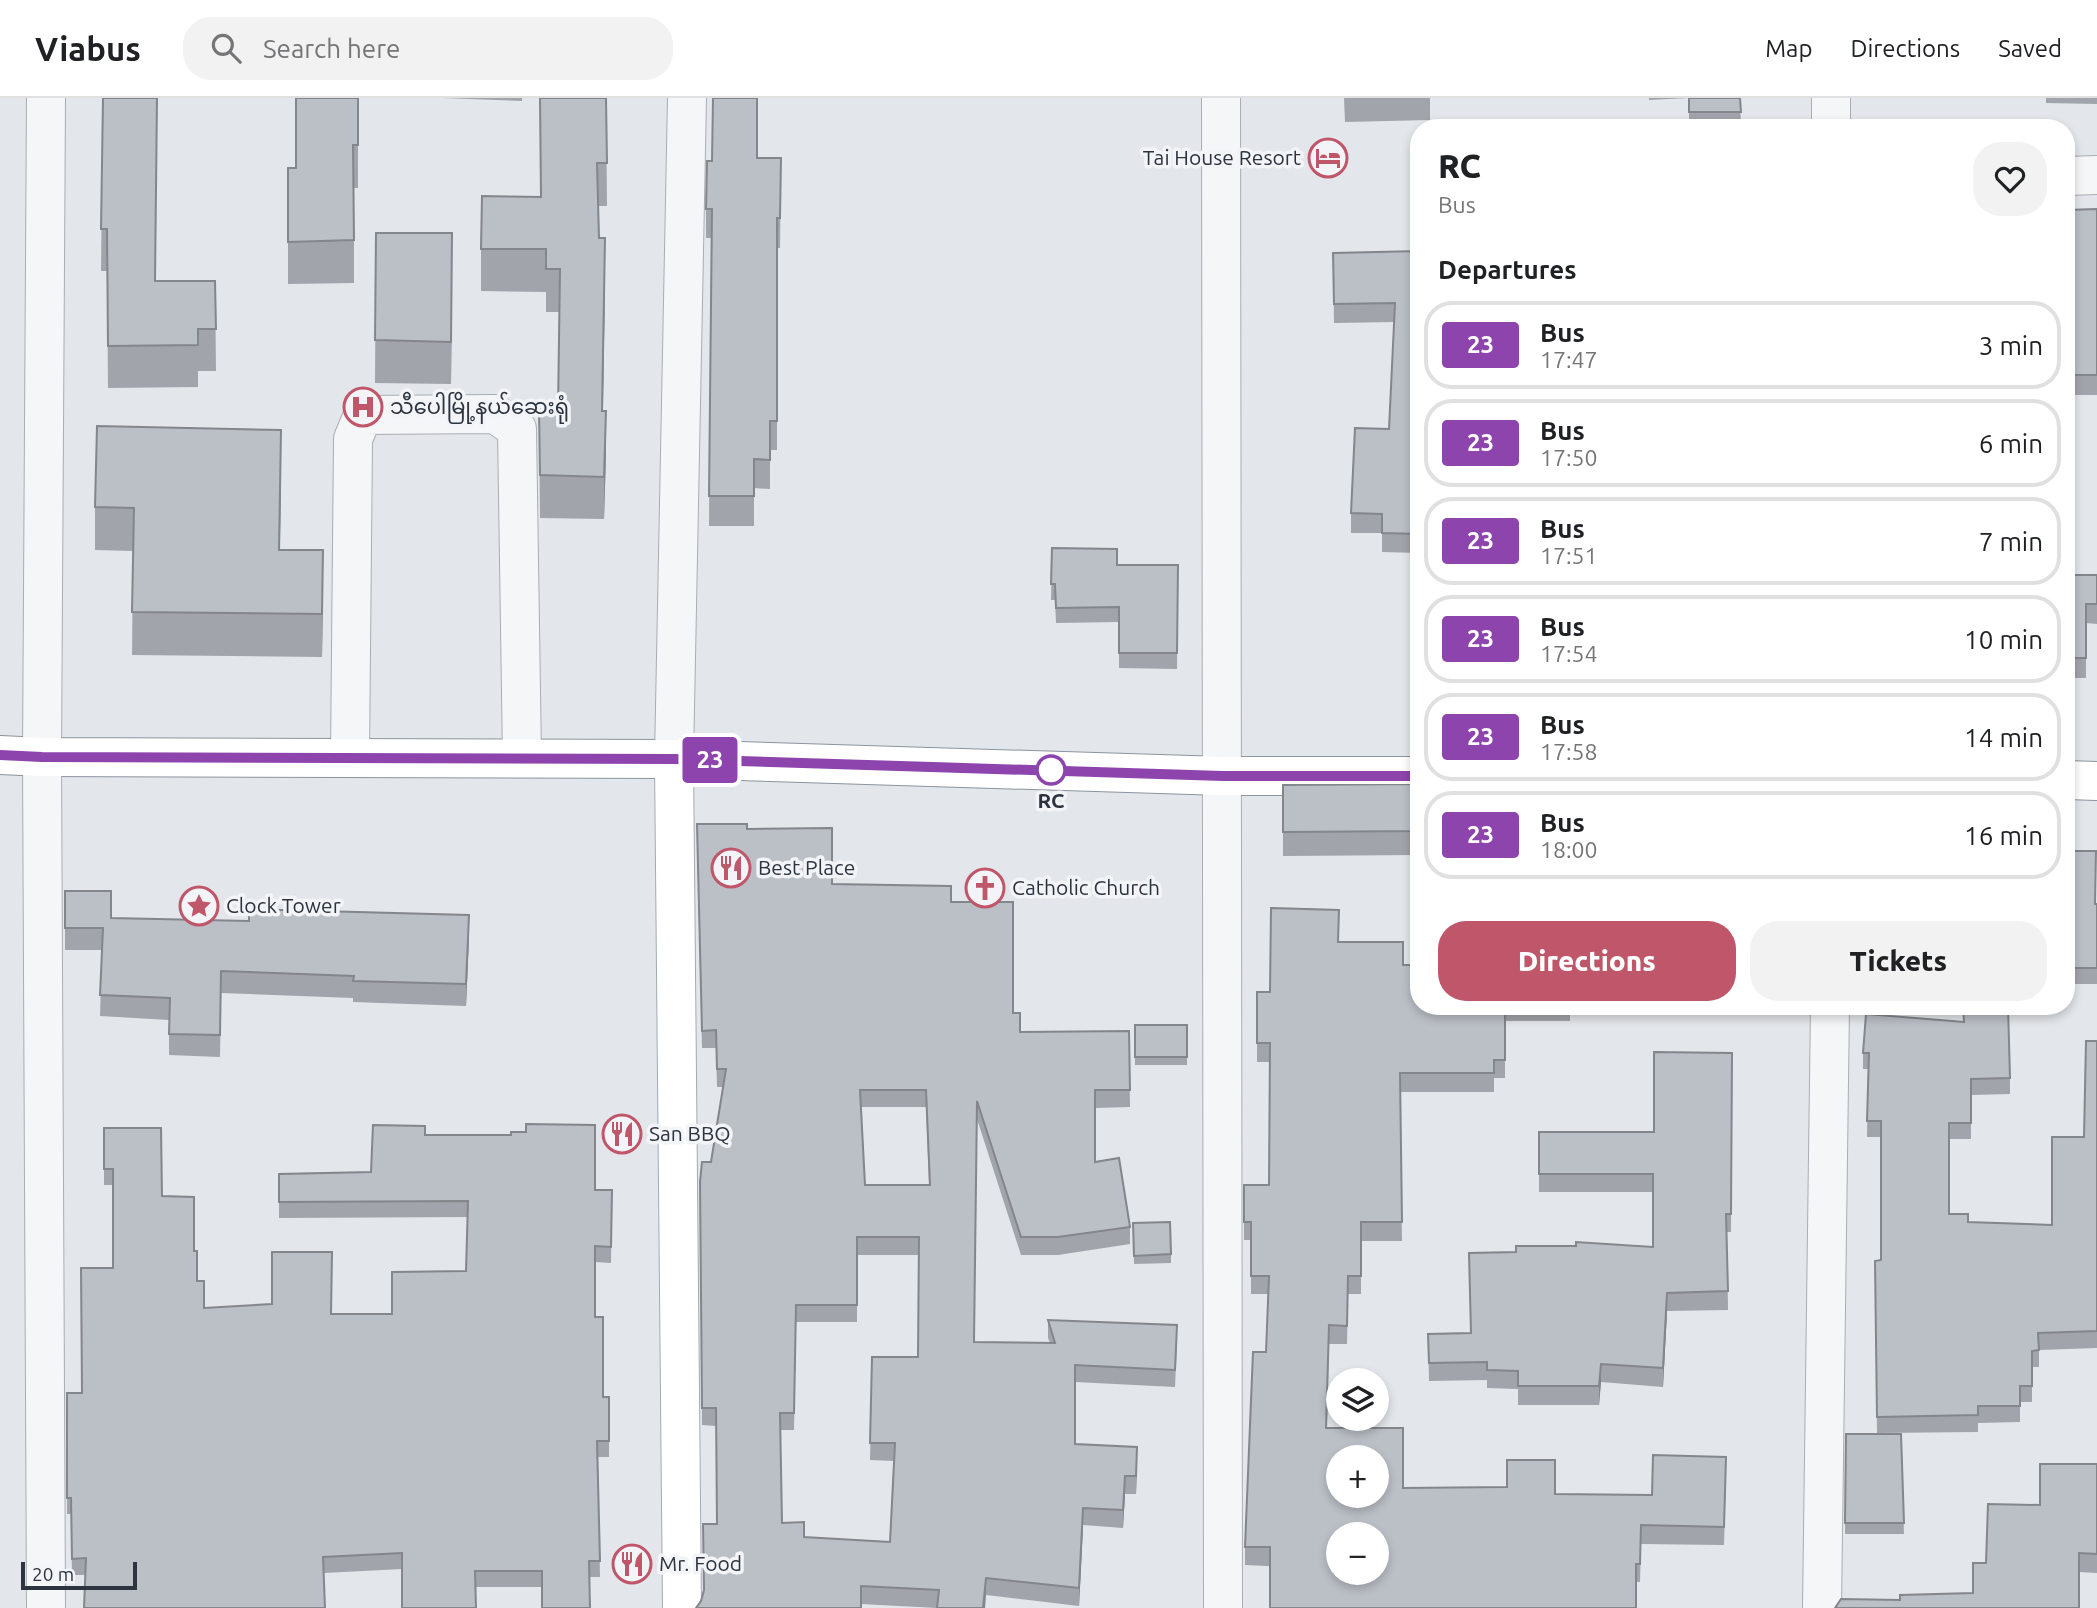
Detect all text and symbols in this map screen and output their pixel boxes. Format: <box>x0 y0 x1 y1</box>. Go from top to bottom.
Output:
search box <box>183 17 673 80</box>
icon: search <box>207 29 245 67</box>
text: Viabus <box>35 30 141 67</box>
text: Search here <box>263 34 400 63</box>
text: Map <box>1765 35 1812 62</box>
text: Directions <box>1850 35 1960 62</box>
text: Saved <box>1998 35 2062 62</box>
hotel icon: Tai House Resort <box>1307 137 1349 179</box>
button: heart <box>1973 142 2047 216</box>
place label: Tai House Resort <box>1143 145 1301 169</box>
text: RC <box>1438 147 1481 184</box>
text: Bus <box>1438 192 1476 217</box>
text: Departures <box>1438 255 1576 284</box>
text: Bus <box>1540 318 1585 347</box>
text: 23 <box>1467 331 1494 358</box>
text: 3 min <box>1979 331 2043 360</box>
text: 17:47 <box>1540 347 1598 372</box>
hospital icon: သီပေါမြို့နယ်ဆေးရုံ <box>342 386 384 428</box>
place label: သီပေါမြို့နယ်ဆေးရုံ <box>390 391 569 424</box>
text: Bus <box>1540 416 1585 445</box>
text: 23 <box>1467 429 1494 456</box>
text: 6 min <box>1979 429 2043 458</box>
text: 17:50 <box>1540 445 1598 470</box>
text: Bus <box>1540 514 1585 543</box>
text: 23 <box>1467 527 1494 554</box>
text: 7 min <box>1979 527 2043 556</box>
text: 17:51 <box>1540 543 1598 568</box>
text: Bus <box>1540 612 1585 641</box>
text: 23 <box>1467 625 1494 652</box>
text: 10 min <box>1964 625 2043 654</box>
text: 17:54 <box>1540 641 1598 666</box>
text: Bus <box>1540 710 1585 739</box>
text: 23 <box>1467 723 1494 750</box>
text: 14 min <box>1964 723 2043 752</box>
line badge: 23 <box>678 737 742 783</box>
text: 17:58 <box>1540 739 1598 764</box>
text: 23 <box>696 746 724 773</box>
marker: RC <box>1036 755 1066 785</box>
place label: RC <box>1038 788 1064 812</box>
text: Bus <box>1540 808 1585 837</box>
text: 23 <box>1467 821 1494 848</box>
text: 16 min <box>1964 821 2043 850</box>
text: 18:00 <box>1540 837 1598 862</box>
restaurant icon: Best Place <box>710 847 752 889</box>
place label: Best Place <box>758 855 855 879</box>
church icon: Catholic Church <box>964 867 1006 909</box>
place label: Catholic Church <box>1012 875 1160 899</box>
place icon: Clock Tower <box>178 885 220 927</box>
place label: Clock Tower <box>226 893 341 917</box>
button: Directions <box>1438 921 1736 1001</box>
button: Tickets <box>1750 921 2047 1001</box>
restaurant icon: San BBQ <box>601 1113 643 1155</box>
place label: San BBQ <box>649 1121 731 1145</box>
map controls <box>1326 1368 1389 1585</box>
button: layers <box>1326 1368 1389 1431</box>
button: + <box>1326 1445 1389 1508</box>
button: − <box>1326 1522 1389 1585</box>
restaurant icon: Mr. Food <box>611 1543 653 1585</box>
place label: Mr. Food <box>659 1551 742 1575</box>
scale bar <box>21 1559 136 1591</box>
text: 20 m <box>32 1563 74 1585</box>

